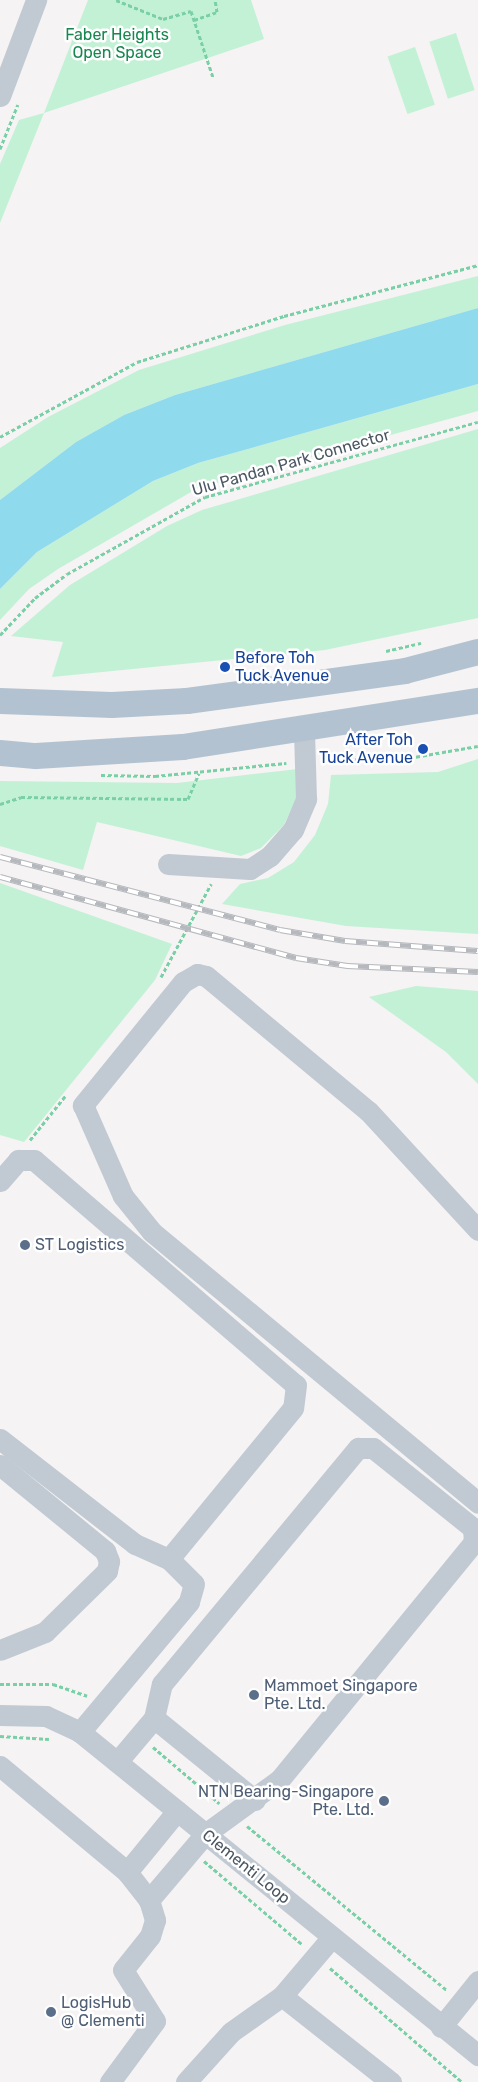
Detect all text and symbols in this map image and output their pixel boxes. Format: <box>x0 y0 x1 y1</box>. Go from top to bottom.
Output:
park label: Faber Heights Open Space <box>65 25 169 63</box>
street label: Ulu Pandan Park Connector <box>190 426 392 500</box>
place label: Before Toh Tuck Avenue <box>235 648 330 686</box>
marker: Before Toh Tuck Avenue <box>219 661 231 673</box>
place label: After Toh Tuck Avenue <box>318 730 413 768</box>
marker: After Toh Tuck Avenue <box>417 743 429 755</box>
place label: ST Logistics <box>35 1235 125 1255</box>
marker: ST Logistics <box>19 1239 31 1251</box>
place label: Mammoet Singapore Pte. Ltd. <box>264 1676 418 1714</box>
marker: Mammoet Singapore Pte. Ltd. <box>248 1689 260 1701</box>
place label: NTN Bearing-Singapore Pte. Ltd. <box>198 1782 374 1820</box>
marker: NTN Bearing-Singapore Pte. Ltd. <box>378 1795 390 1807</box>
street label: Clementi Loop <box>198 1826 294 1908</box>
place label: LogisHub @ Clementi <box>61 1993 145 2031</box>
marker: LogisHub @ Clementi <box>45 2006 57 2018</box>

